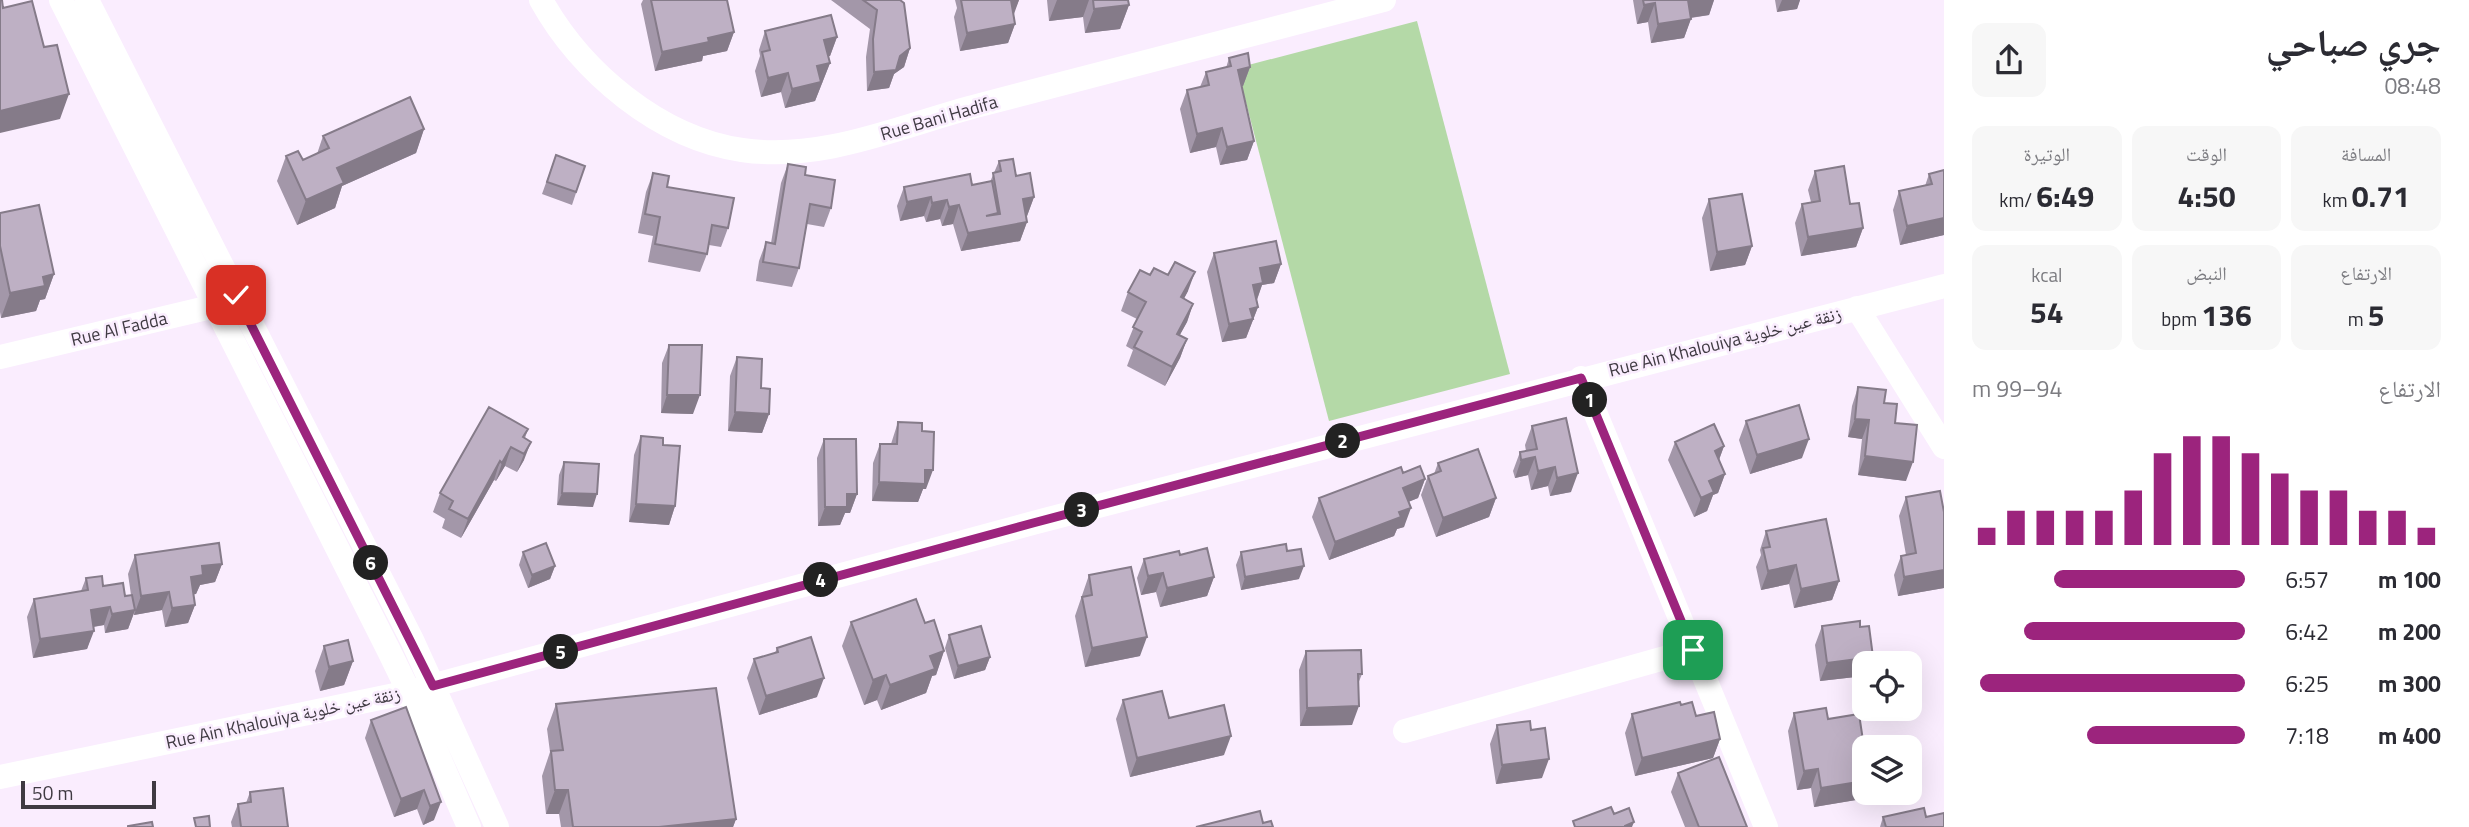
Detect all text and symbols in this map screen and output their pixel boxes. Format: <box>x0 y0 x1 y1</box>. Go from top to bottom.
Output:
text: جري صباحي <box>2266 13 2441 71</box>
button: share <box>1972 23 2046 97</box>
text: 08:48 <box>2384 68 2441 103</box>
street label: Rue Bani Hadifa <box>877 88 1001 147</box>
text: الوتيرة <box>2024 139 2070 168</box>
text: الوقت <box>2186 139 2227 168</box>
text: المسافة <box>2341 139 2391 168</box>
text: 6:49 <box>2036 173 2094 219</box>
text: 4:50 <box>2177 173 2236 219</box>
text: 0.71 <box>2352 173 2410 219</box>
text: /km <box>1999 185 2036 214</box>
text: km <box>2323 185 2352 214</box>
text: النبض <box>2186 258 2227 287</box>
text: الارتفاع <box>2340 258 2392 287</box>
text: kcal <box>2031 260 2062 289</box>
pin <box>206 265 266 325</box>
icon: check <box>217 276 255 314</box>
text: 54 <box>2030 289 2064 335</box>
text: 136 <box>2201 292 2252 338</box>
text: 5 <box>2368 292 2385 338</box>
street label: Rue Ain Khalouiya زنقة عين خلوية <box>1606 299 1844 384</box>
street label: Rue Al Fadda <box>68 304 170 353</box>
text: bpm <box>2161 304 2201 333</box>
text: m <box>2348 304 2368 333</box>
text: 94–99 m <box>1972 371 2062 406</box>
text: الارتفاع <box>2378 371 2441 406</box>
pin: 1 <box>1572 382 1608 418</box>
text: 1 <box>1584 385 1595 414</box>
pin: 2 <box>1326 424 1360 458</box>
text: 2 <box>1337 426 1348 455</box>
pin: 3 <box>1064 492 1100 528</box>
text: 3 <box>1076 495 1087 524</box>
pin: 6 <box>354 546 388 580</box>
text: 6 <box>365 548 376 577</box>
pin: 4 <box>804 562 838 598</box>
text: 6:57 <box>2285 562 2329 597</box>
text: 100 m <box>2378 562 2441 597</box>
text: 4 <box>815 565 826 594</box>
text: 6:42 <box>2285 614 2329 649</box>
text: 200 m <box>2378 614 2441 649</box>
pin <box>1663 620 1723 680</box>
icon: arrive <box>1674 631 1712 669</box>
pin: 5 <box>544 634 578 670</box>
text: 5 <box>555 637 566 666</box>
map controls <box>1852 651 1922 805</box>
button: locate <box>1852 651 1922 721</box>
text: 6:25 <box>2285 666 2329 701</box>
text: 300 m <box>2378 666 2441 701</box>
street label: Rue Ain Khalouiya زنقة عين خلوية <box>163 679 403 756</box>
text: 7:18 <box>2285 718 2329 753</box>
text: 400 m <box>2378 718 2441 753</box>
button: layers <box>1852 735 1922 805</box>
scale bar <box>21 778 156 810</box>
text: 50 m <box>32 778 73 807</box>

